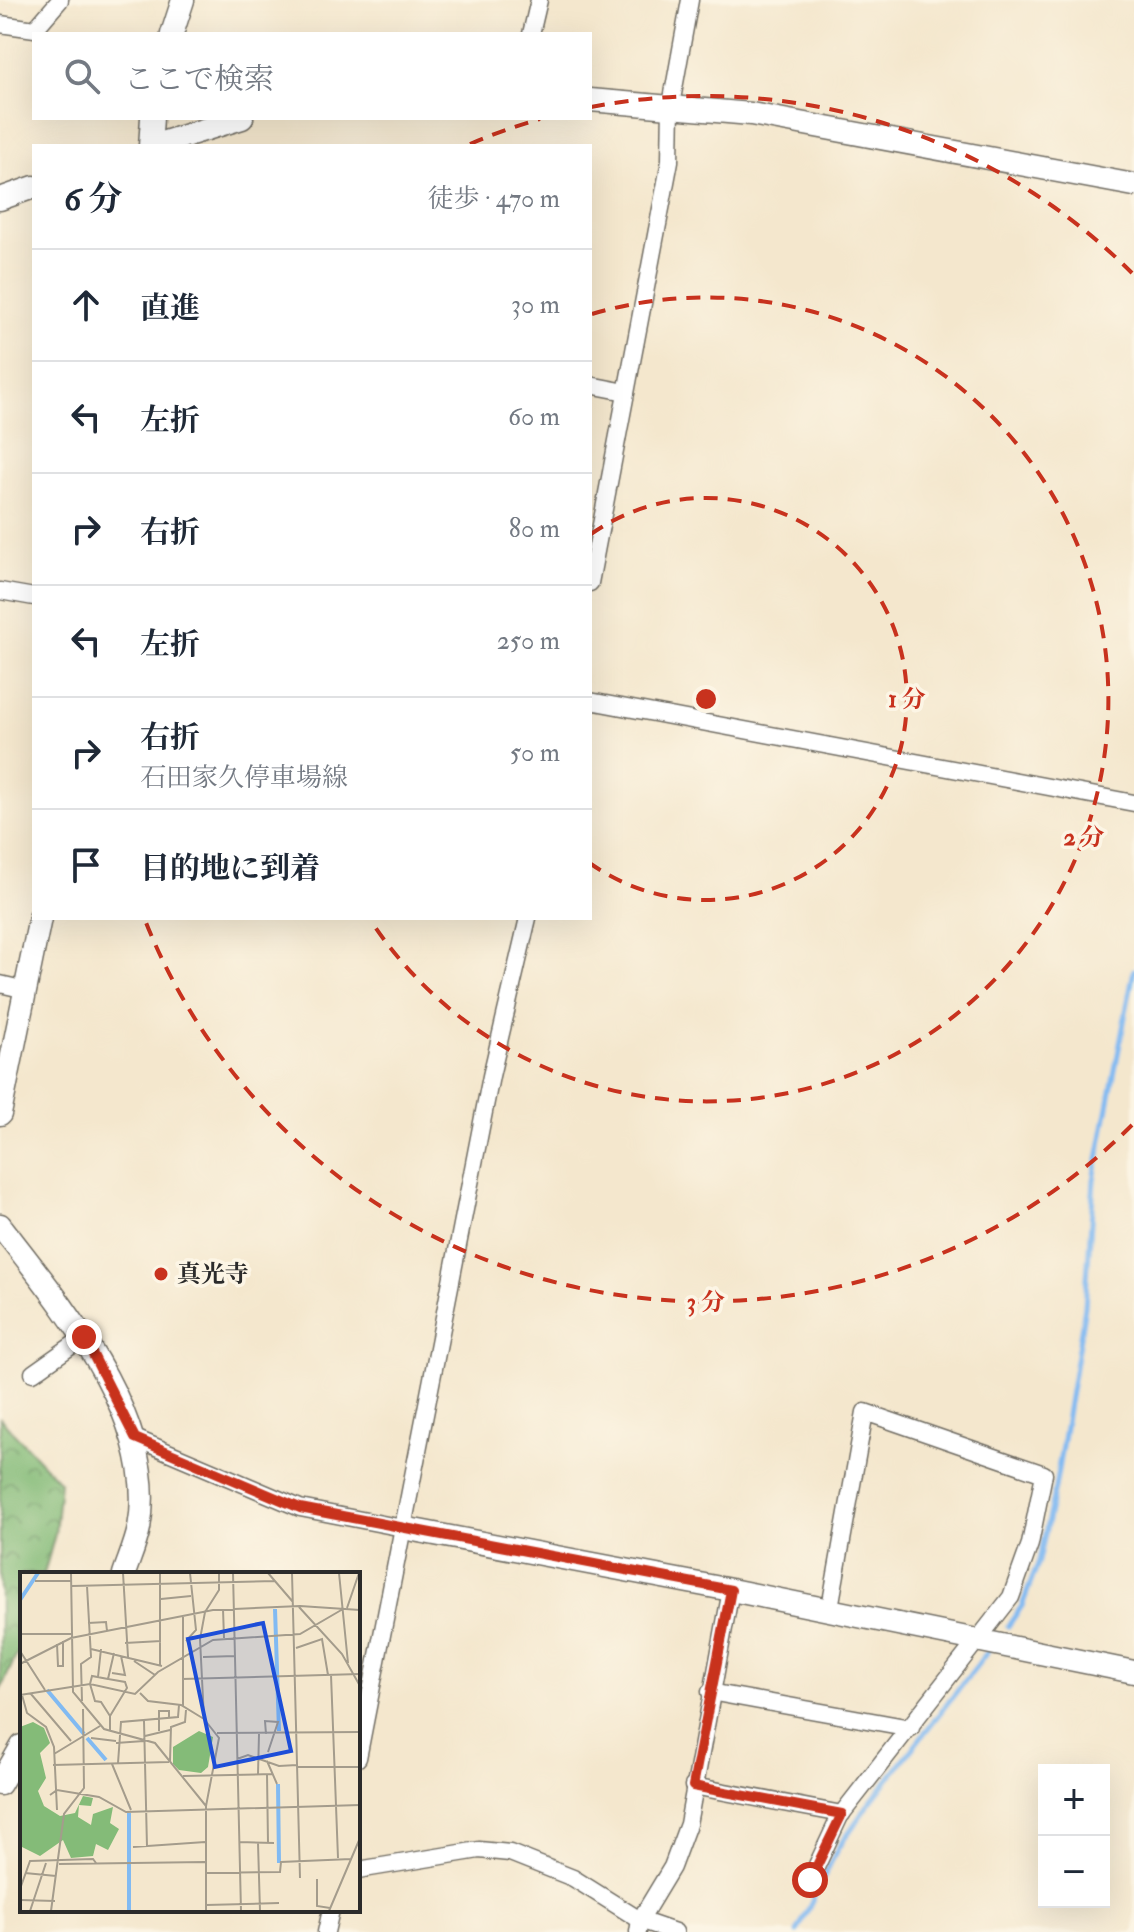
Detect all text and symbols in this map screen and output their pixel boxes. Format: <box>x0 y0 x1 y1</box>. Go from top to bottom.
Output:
search box <box>32 32 592 120</box>
icon: search <box>60 54 104 98</box>
text: ここで検索 <box>124 61 274 98</box>
text: 6 分 <box>64 178 122 221</box>
text: 徒歩 · 470 m <box>428 183 560 215</box>
icon: ahead <box>64 283 108 327</box>
text: 30 m <box>511 289 560 321</box>
text: 直進 <box>140 290 200 327</box>
icon: left <box>64 395 108 439</box>
text: 60 m <box>508 401 560 433</box>
text: 左折 <box>140 402 200 439</box>
icon: right <box>64 507 108 551</box>
text: 80 m <box>509 513 560 545</box>
text: 右折 <box>140 514 200 551</box>
icon: left <box>64 619 108 663</box>
text: 250 m <box>497 625 560 657</box>
text: 左折 <box>140 626 200 663</box>
text: 1 分 <box>888 684 926 715</box>
centre of rings <box>692 685 720 713</box>
text: 右折 <box>140 719 200 756</box>
icon: right <box>64 731 108 775</box>
text: 50 m <box>510 737 560 769</box>
text: 石田家久停車場線 <box>140 762 348 794</box>
text: 2 分 <box>1063 822 1105 853</box>
icon: arrive <box>64 843 108 887</box>
text: 目的地に到着 <box>140 850 320 887</box>
place label: 真光寺 <box>177 1259 249 1290</box>
marker: 真光寺 <box>152 1265 170 1283</box>
text: 3 分 <box>687 1287 725 1318</box>
route end <box>66 1319 102 1355</box>
inset map <box>20 1572 360 1912</box>
map controls <box>1038 1764 1110 1908</box>
button: + <box>1038 1764 1110 1836</box>
button: − <box>1038 1836 1110 1908</box>
route start <box>792 1862 828 1898</box>

